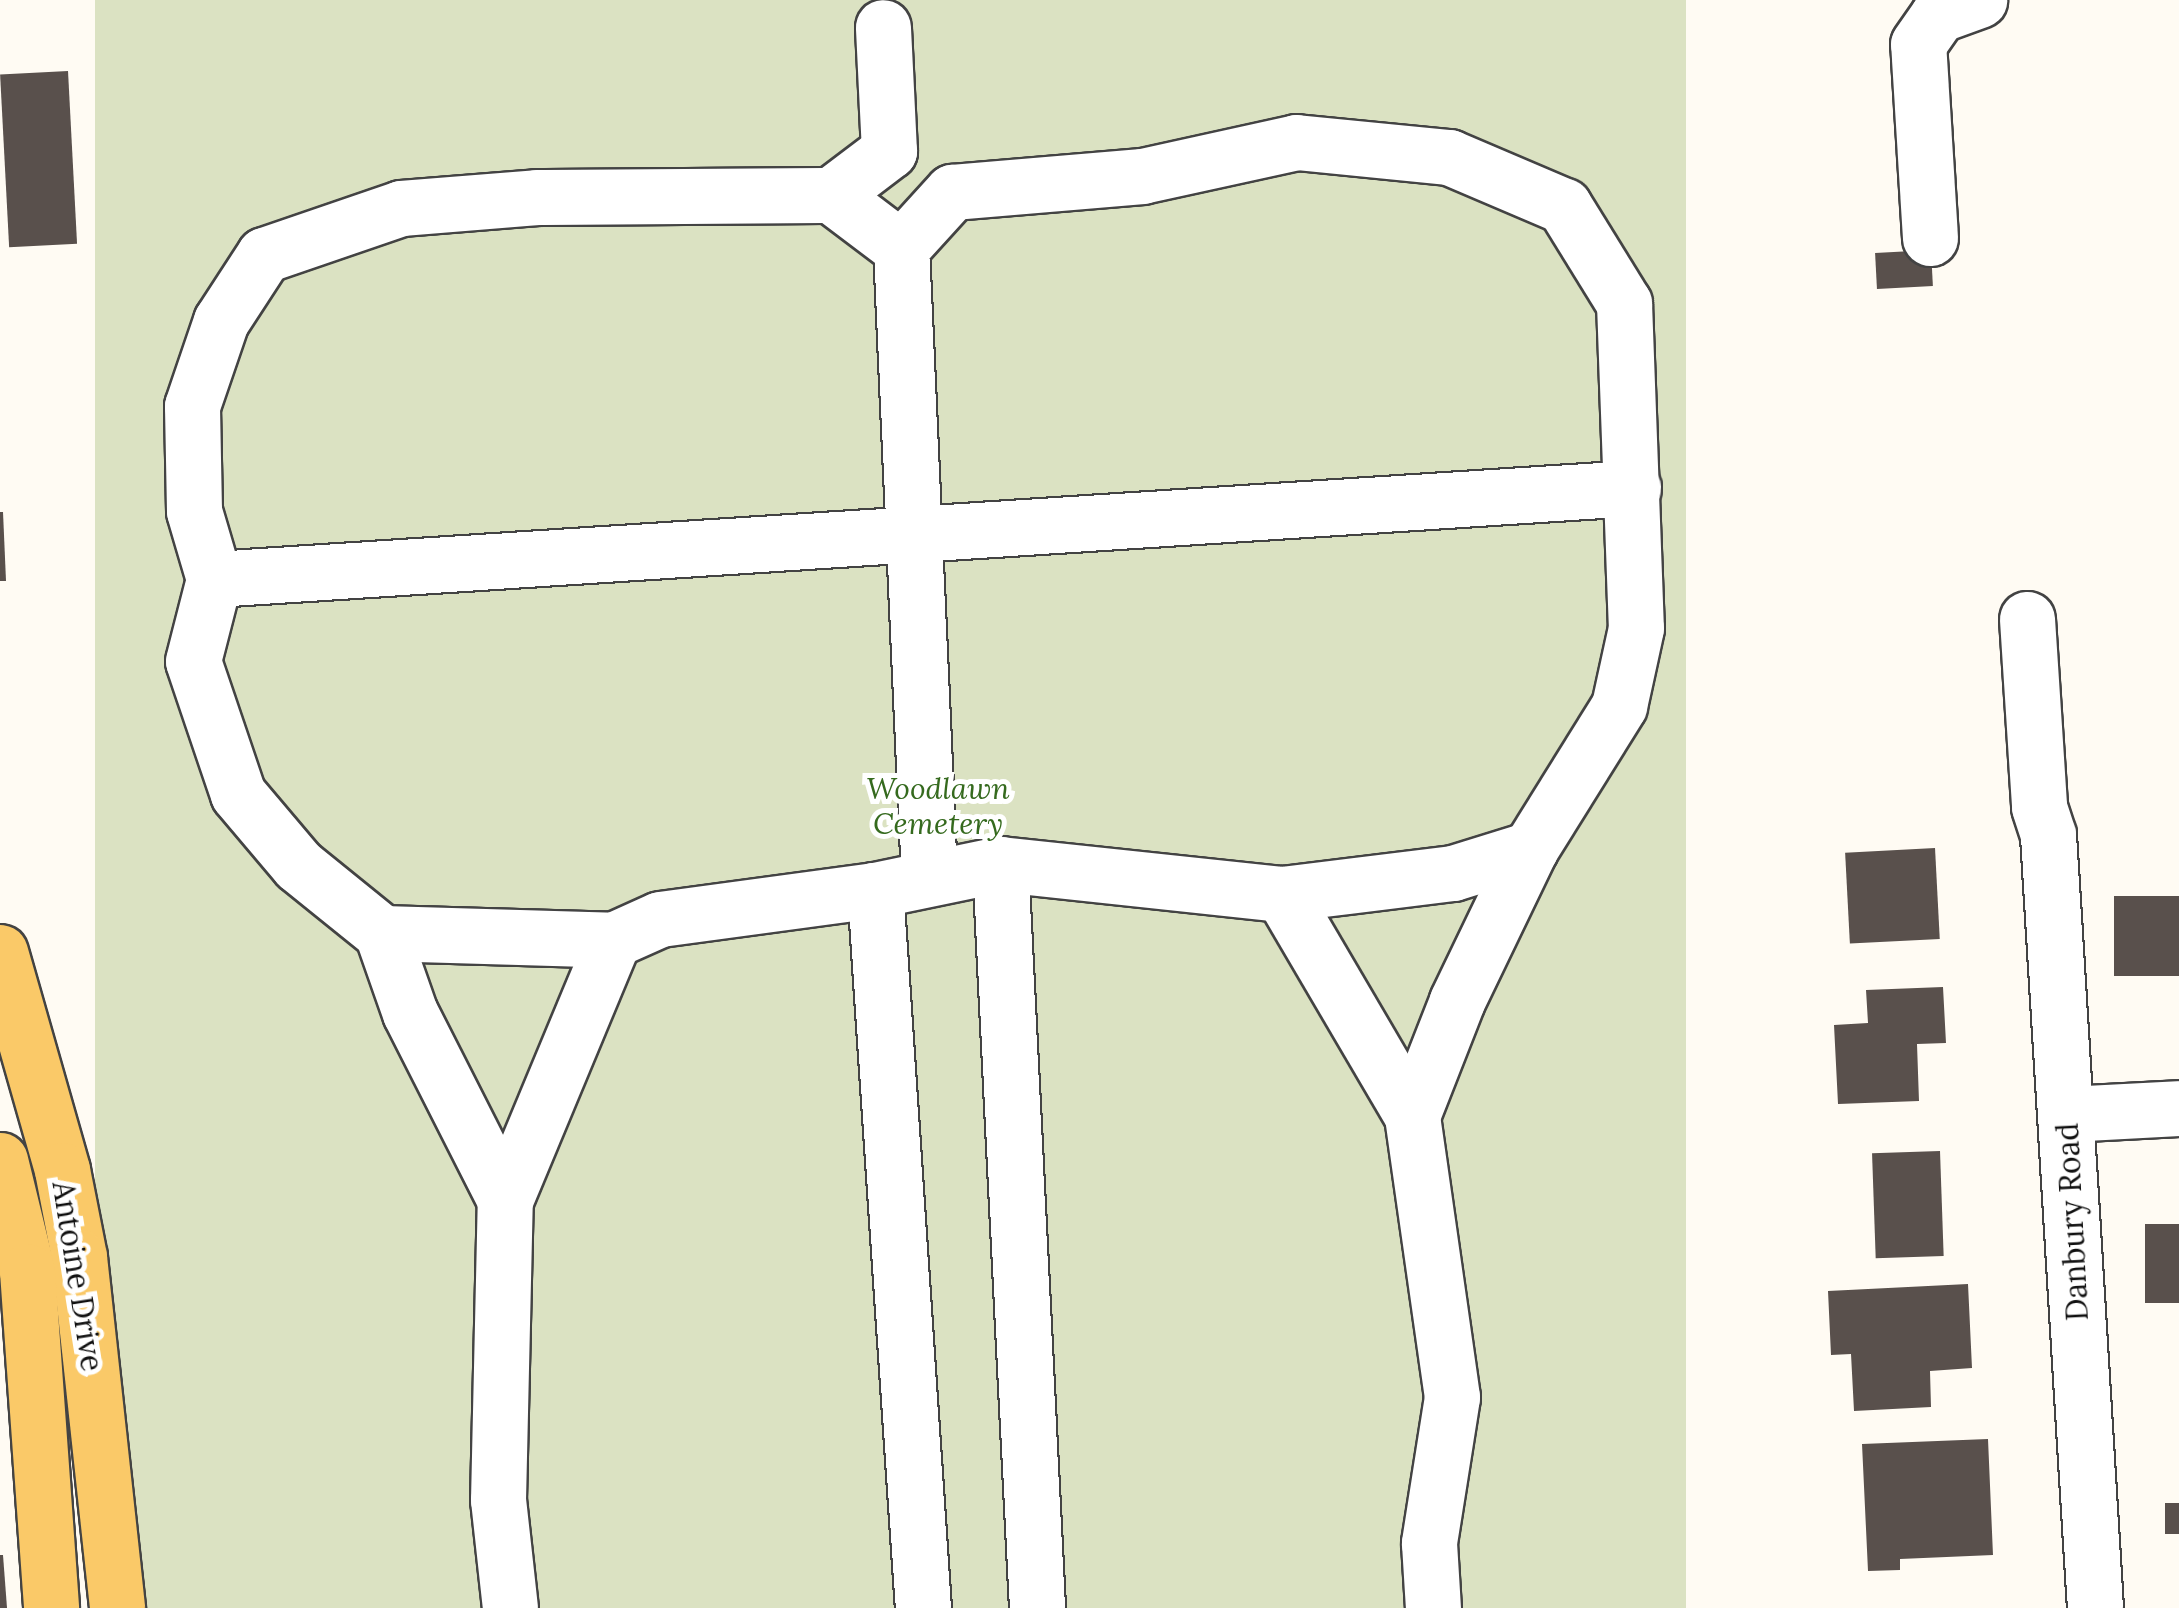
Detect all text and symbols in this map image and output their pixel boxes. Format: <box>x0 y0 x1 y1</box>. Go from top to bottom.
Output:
park label: Woodlawn Cemetery <box>866 770 1010 840</box>
street label: Danbury Road <box>2049 1122 2095 1322</box>
street label: Antoine Drive <box>45 1179 111 1373</box>

